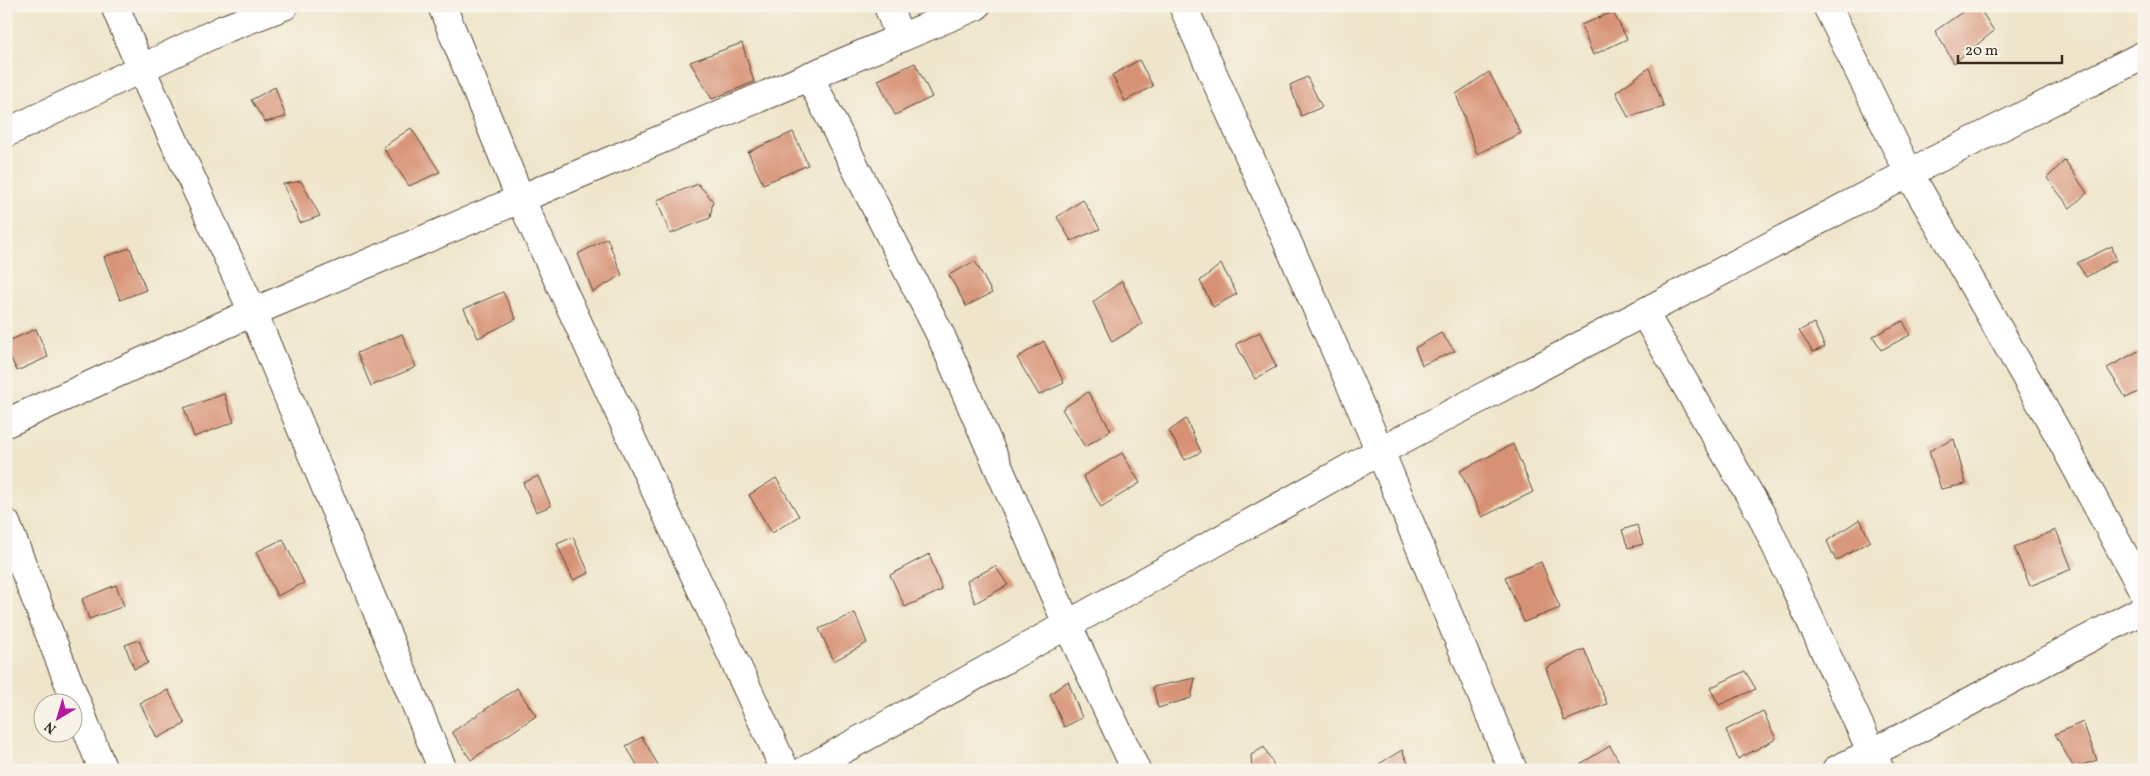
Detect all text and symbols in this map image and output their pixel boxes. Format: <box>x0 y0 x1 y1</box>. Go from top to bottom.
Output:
scale bar <box>1958 32 2061 64</box>
text: 20 m <box>1965 41 1998 62</box>
north arrow <box>32 694 82 744</box>
text: N <box>41 716 61 738</box>

